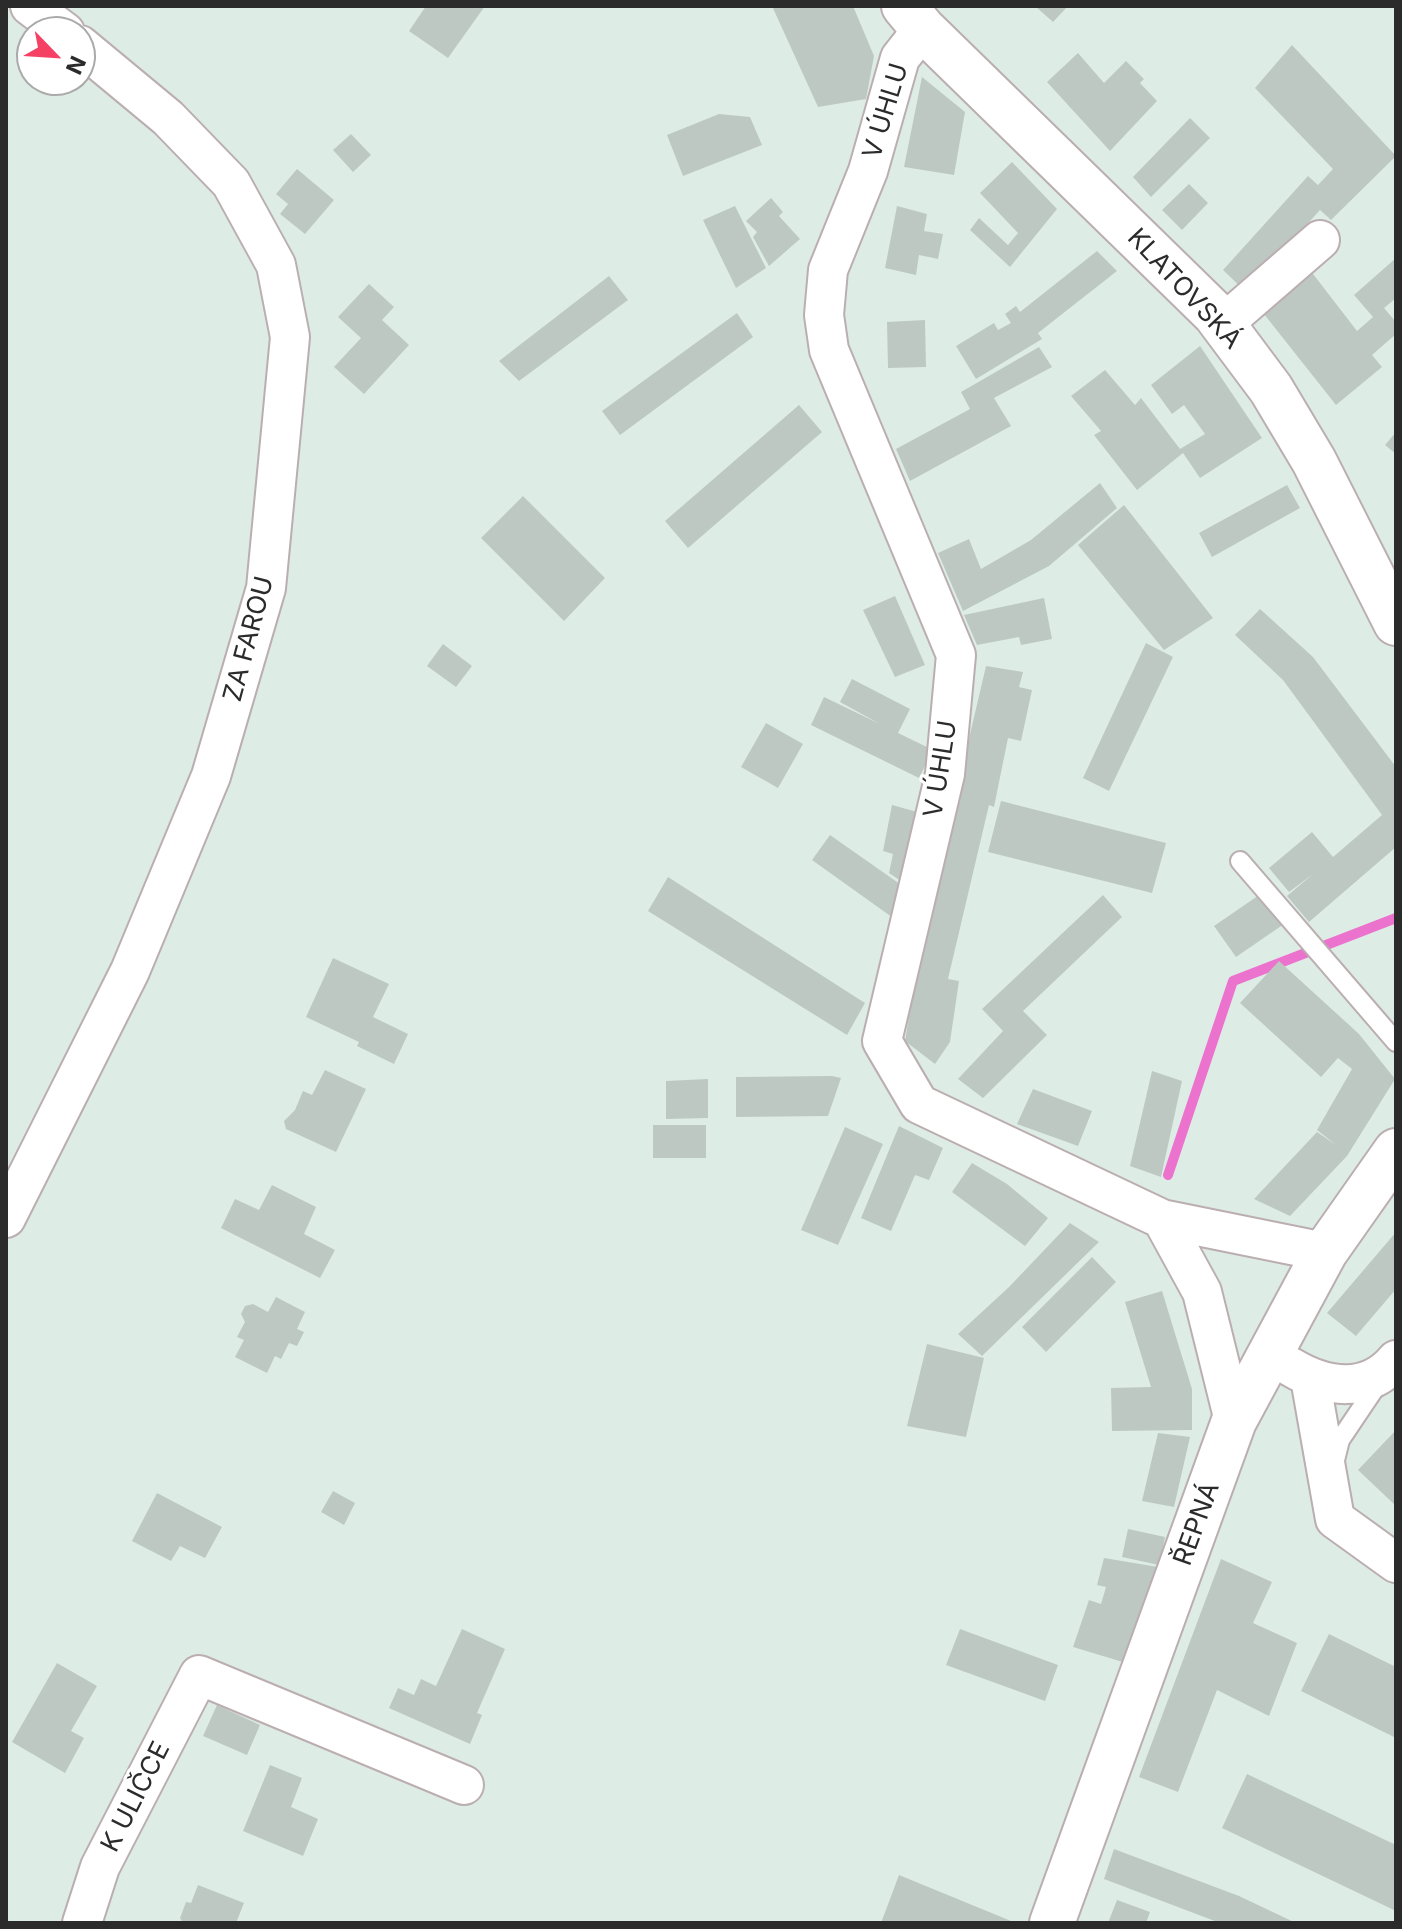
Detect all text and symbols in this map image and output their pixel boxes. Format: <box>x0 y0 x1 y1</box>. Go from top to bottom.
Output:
north arrow <box>16 16 96 96</box>
text: N <box>61 52 91 78</box>
street label: V ÚHLU <box>857 60 915 162</box>
street label: KLATOVSKÁ <box>1120 222 1248 356</box>
street label: ZA FAROU <box>217 573 281 705</box>
street label: V ÚHLU <box>918 718 964 820</box>
street label: ŘEPNÁ <box>1168 1478 1226 1570</box>
street label: K ULIČCE <box>95 1737 177 1857</box>

